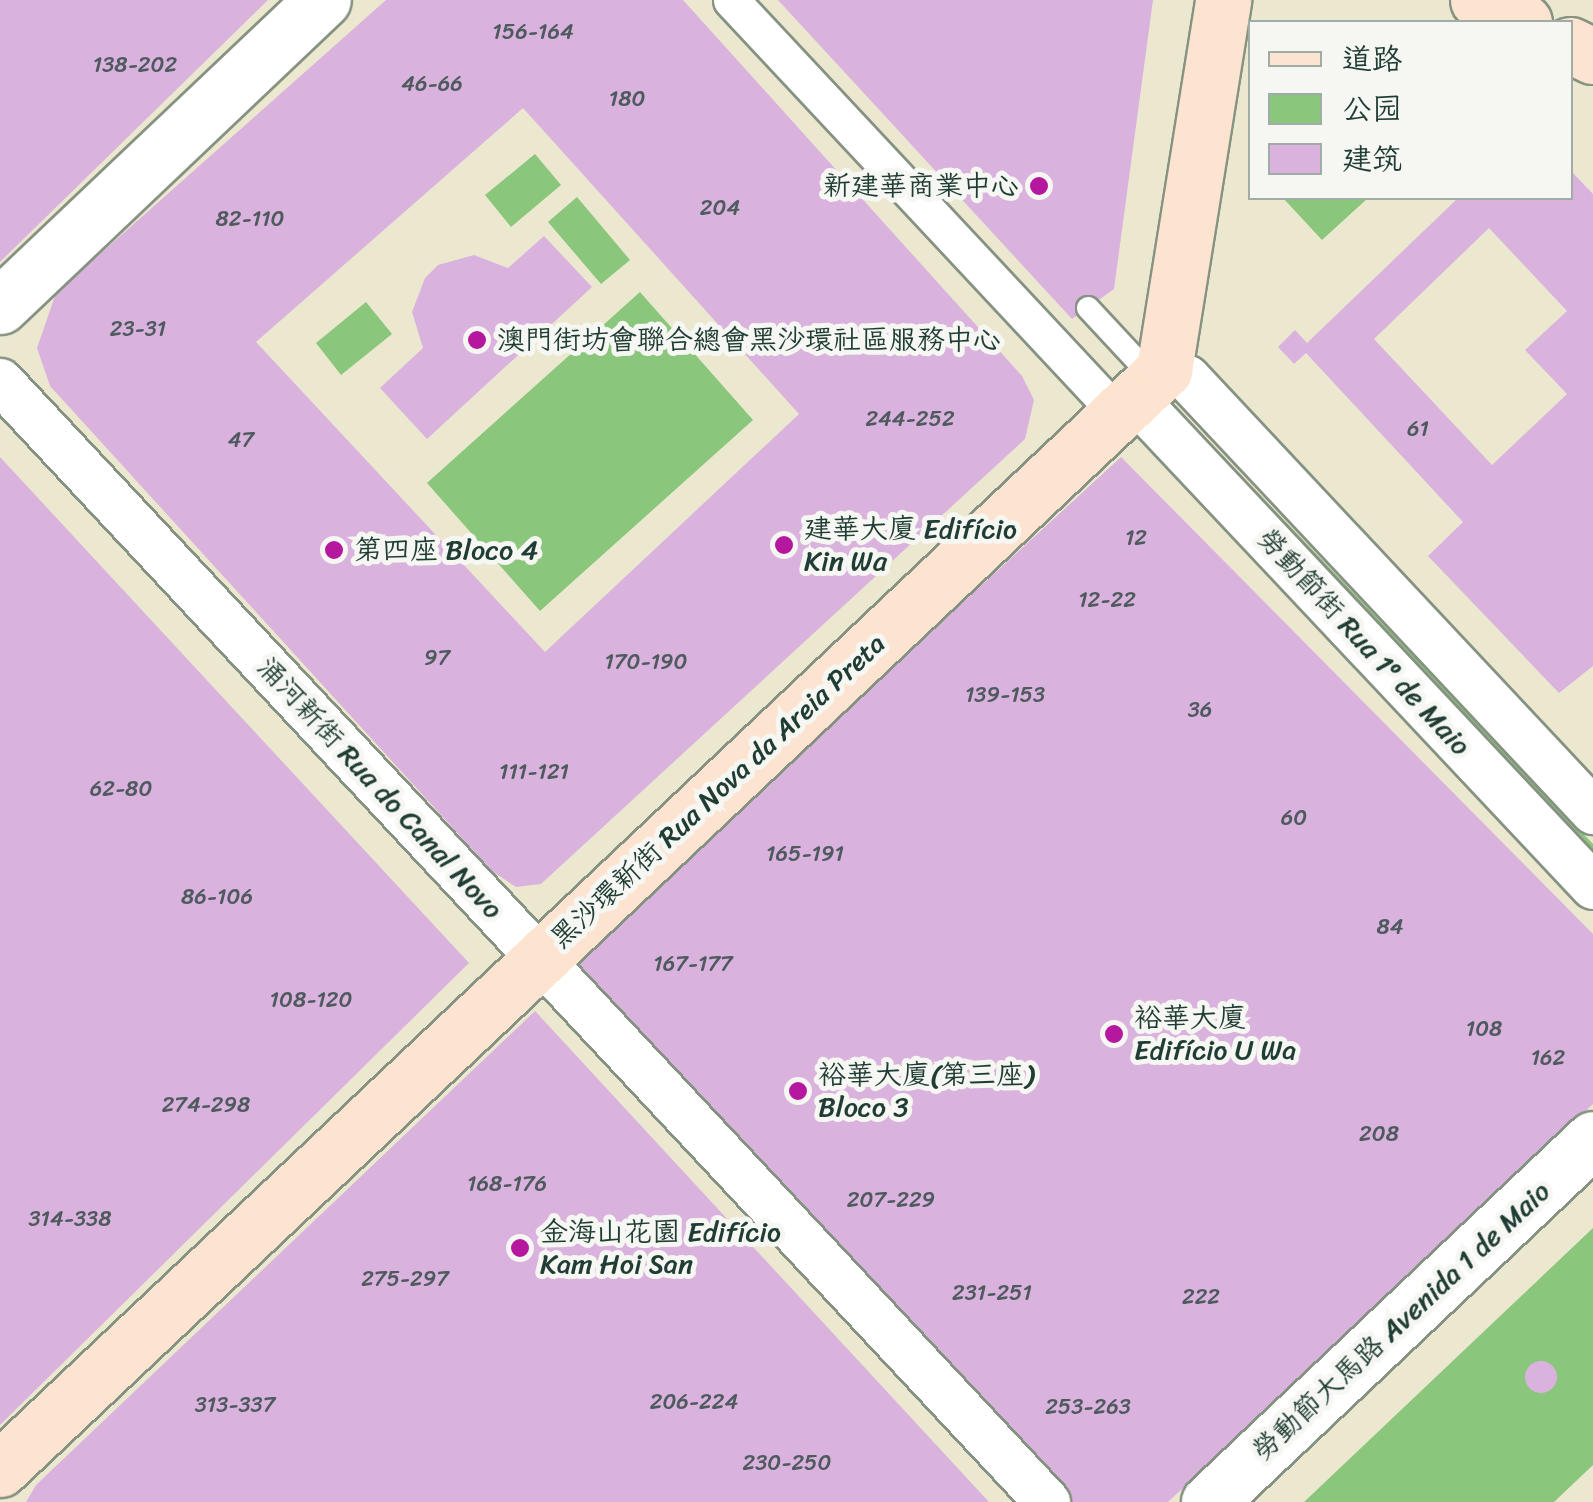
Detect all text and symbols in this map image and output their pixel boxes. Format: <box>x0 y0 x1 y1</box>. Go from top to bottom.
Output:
house number: 156-164 <box>492 19 574 45</box>
legend <box>1248 20 1573 200</box>
text: 道路 <box>1342 32 1402 86</box>
house number: 138-202 <box>93 52 177 78</box>
house number: 46-66 <box>401 71 463 97</box>
text: 公园 <box>1342 82 1402 136</box>
house number: 180 <box>609 86 645 112</box>
text: 建筑 <box>1342 132 1402 186</box>
place label: 新建華商業中心 <box>823 169 1019 203</box>
marker: 新建華商業中心 <box>1028 175 1050 197</box>
house number: 204 <box>700 195 740 221</box>
house number: 82-110 <box>216 206 284 232</box>
house number: 23-31 <box>110 316 166 342</box>
place label: 澳門街坊會聯合總會黑沙環社區服務中心 <box>497 323 1001 357</box>
marker: 澳門街坊會聯合總會黑沙環社區服務中心 <box>466 329 488 351</box>
house number: 244-252 <box>865 406 955 432</box>
house number: 61 <box>1407 416 1429 442</box>
house number: 47 <box>228 427 254 453</box>
place label: 建華大廈 Edifício Kin Wa <box>804 512 1017 578</box>
street label: 勞動節街 Rua 1º de Maio <box>1250 522 1478 762</box>
house number: 12 <box>1125 525 1147 551</box>
place label: 第四座 Bloco 4 <box>354 533 538 567</box>
marker: 建華大廈 Edifício Kin Wa <box>773 534 795 556</box>
marker: 第四座 Bloco 4 <box>323 539 345 561</box>
house number: 12-22 <box>1078 587 1136 613</box>
street label: 黑沙環新街 Rua Nova da Areia Preta <box>543 626 893 956</box>
house number: 97 <box>424 645 450 671</box>
house number: 170-190 <box>605 649 687 675</box>
street label: 涌河新街 Rua do Canal Novo <box>250 650 510 926</box>
house number: 139-153 <box>965 682 1045 708</box>
house number: 36 <box>1188 697 1212 723</box>
house number: 111-121 <box>499 759 569 785</box>
house number: 62-80 <box>90 776 152 802</box>
house number: 60 <box>1281 805 1307 831</box>
house number: 165-191 <box>766 841 844 867</box>
house number: 86-106 <box>181 884 253 910</box>
house number: 84 <box>1376 914 1404 940</box>
house number: 167-177 <box>653 951 733 977</box>
house number: 108-120 <box>270 987 352 1013</box>
place label: 裕華大廈 Edifício U Wa <box>1134 1001 1296 1067</box>
house number: 108 <box>1466 1016 1502 1042</box>
marker: 裕華大廈 Edifício U Wa <box>1103 1023 1125 1045</box>
house number: 162 <box>1531 1045 1565 1071</box>
place label: 裕華大廈(第三座) Bloco 3 <box>818 1058 1034 1124</box>
marker: 裕華大廈(第三座) Bloco 3 <box>787 1080 809 1102</box>
house number: 274-298 <box>162 1092 250 1118</box>
house number: 208 <box>1359 1121 1399 1147</box>
house number: 168-176 <box>467 1171 547 1197</box>
street label: 勞動節大馬路 Avenida 1 de Maio <box>1245 1174 1557 1468</box>
house number: 207-229 <box>847 1187 935 1213</box>
house number: 314-338 <box>29 1206 111 1232</box>
place label: 金海山花園 Edifício Kam Hoi San <box>540 1215 781 1281</box>
marker: 金海山花園 Edifício Kam Hoi San <box>509 1237 531 1259</box>
house number: 275-297 <box>361 1266 449 1292</box>
house number: 231-251 <box>952 1280 1032 1306</box>
house number: 222 <box>1182 1284 1220 1310</box>
house number: 206-224 <box>650 1389 738 1415</box>
house number: 313-337 <box>195 1392 275 1418</box>
house number: 253-263 <box>1045 1394 1131 1420</box>
house number: 230-250 <box>743 1450 831 1476</box>

